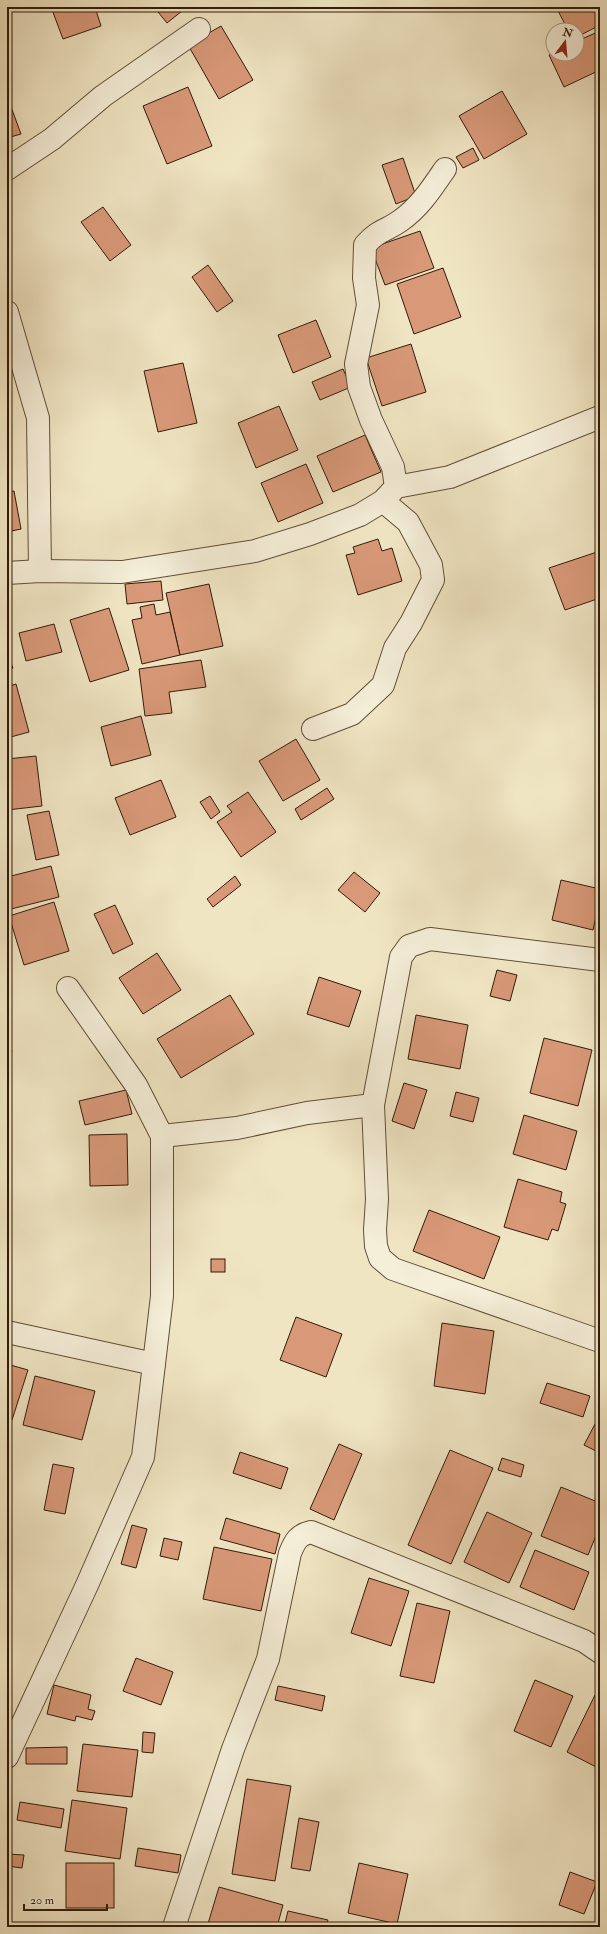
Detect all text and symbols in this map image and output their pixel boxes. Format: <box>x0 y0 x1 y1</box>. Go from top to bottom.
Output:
north arrow <box>545 22 585 62</box>
text: N <box>560 25 575 41</box>
scale bar <box>24 1886 107 1912</box>
text: 20 m <box>30 1893 55 1908</box>

